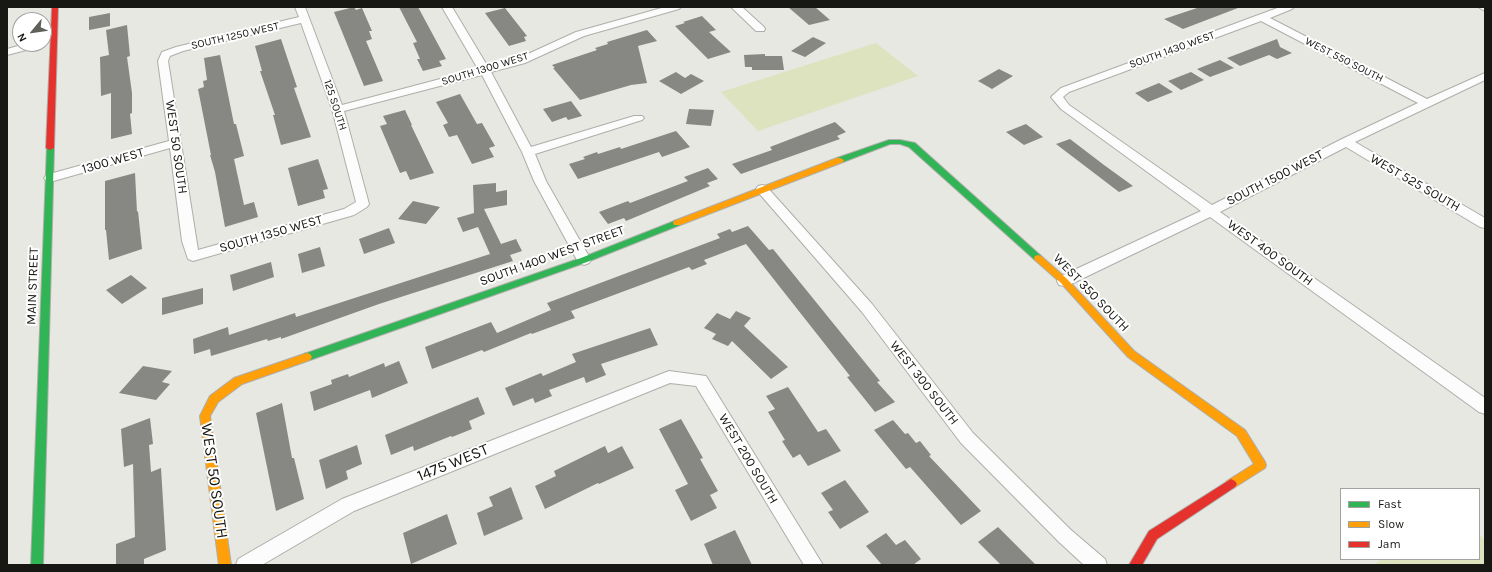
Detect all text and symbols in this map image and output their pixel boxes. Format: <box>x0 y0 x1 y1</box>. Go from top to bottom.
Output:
north arrow <box>12 12 52 52</box>
street label: SOUTH 1250 WEST <box>190 19 280 53</box>
street label: SOUTH 1430 WEST <box>1127 28 1217 72</box>
text: N <box>14 31 30 44</box>
street label: WEST 550 SOUTH <box>1303 35 1385 85</box>
street label: SOUTH 1300 WEST <box>440 49 530 89</box>
street label: 125 SOUTH <box>321 78 349 132</box>
street label: WEST 50 SOUTH <box>162 99 190 195</box>
street label: 1300 WEST <box>80 145 146 177</box>
street label: SOUTH 1500 WEST <box>1224 147 1326 209</box>
street label: WEST 525 SOUTH <box>1367 151 1463 215</box>
street label: SOUTH 1350 WEST <box>218 212 324 256</box>
street label: WEST 400 SOUTH <box>1224 217 1316 289</box>
street label: SOUTH 1400 WEST STREET <box>477 223 627 289</box>
street label: MAIN STREET <box>24 247 42 325</box>
street label: WEST 350 SOUTH <box>1050 251 1132 335</box>
street label: WEST 300 SOUTH <box>886 338 962 428</box>
street label: WEST 200 SOUTH <box>715 411 781 507</box>
street label: WEST 50 SOUTH <box>196 422 232 540</box>
street label: 1475 WEST <box>414 440 492 486</box>
legend <box>1340 488 1480 560</box>
text: Fast <box>1378 497 1401 511</box>
text: Slow <box>1378 517 1404 531</box>
text: Jam <box>1378 537 1401 551</box>

